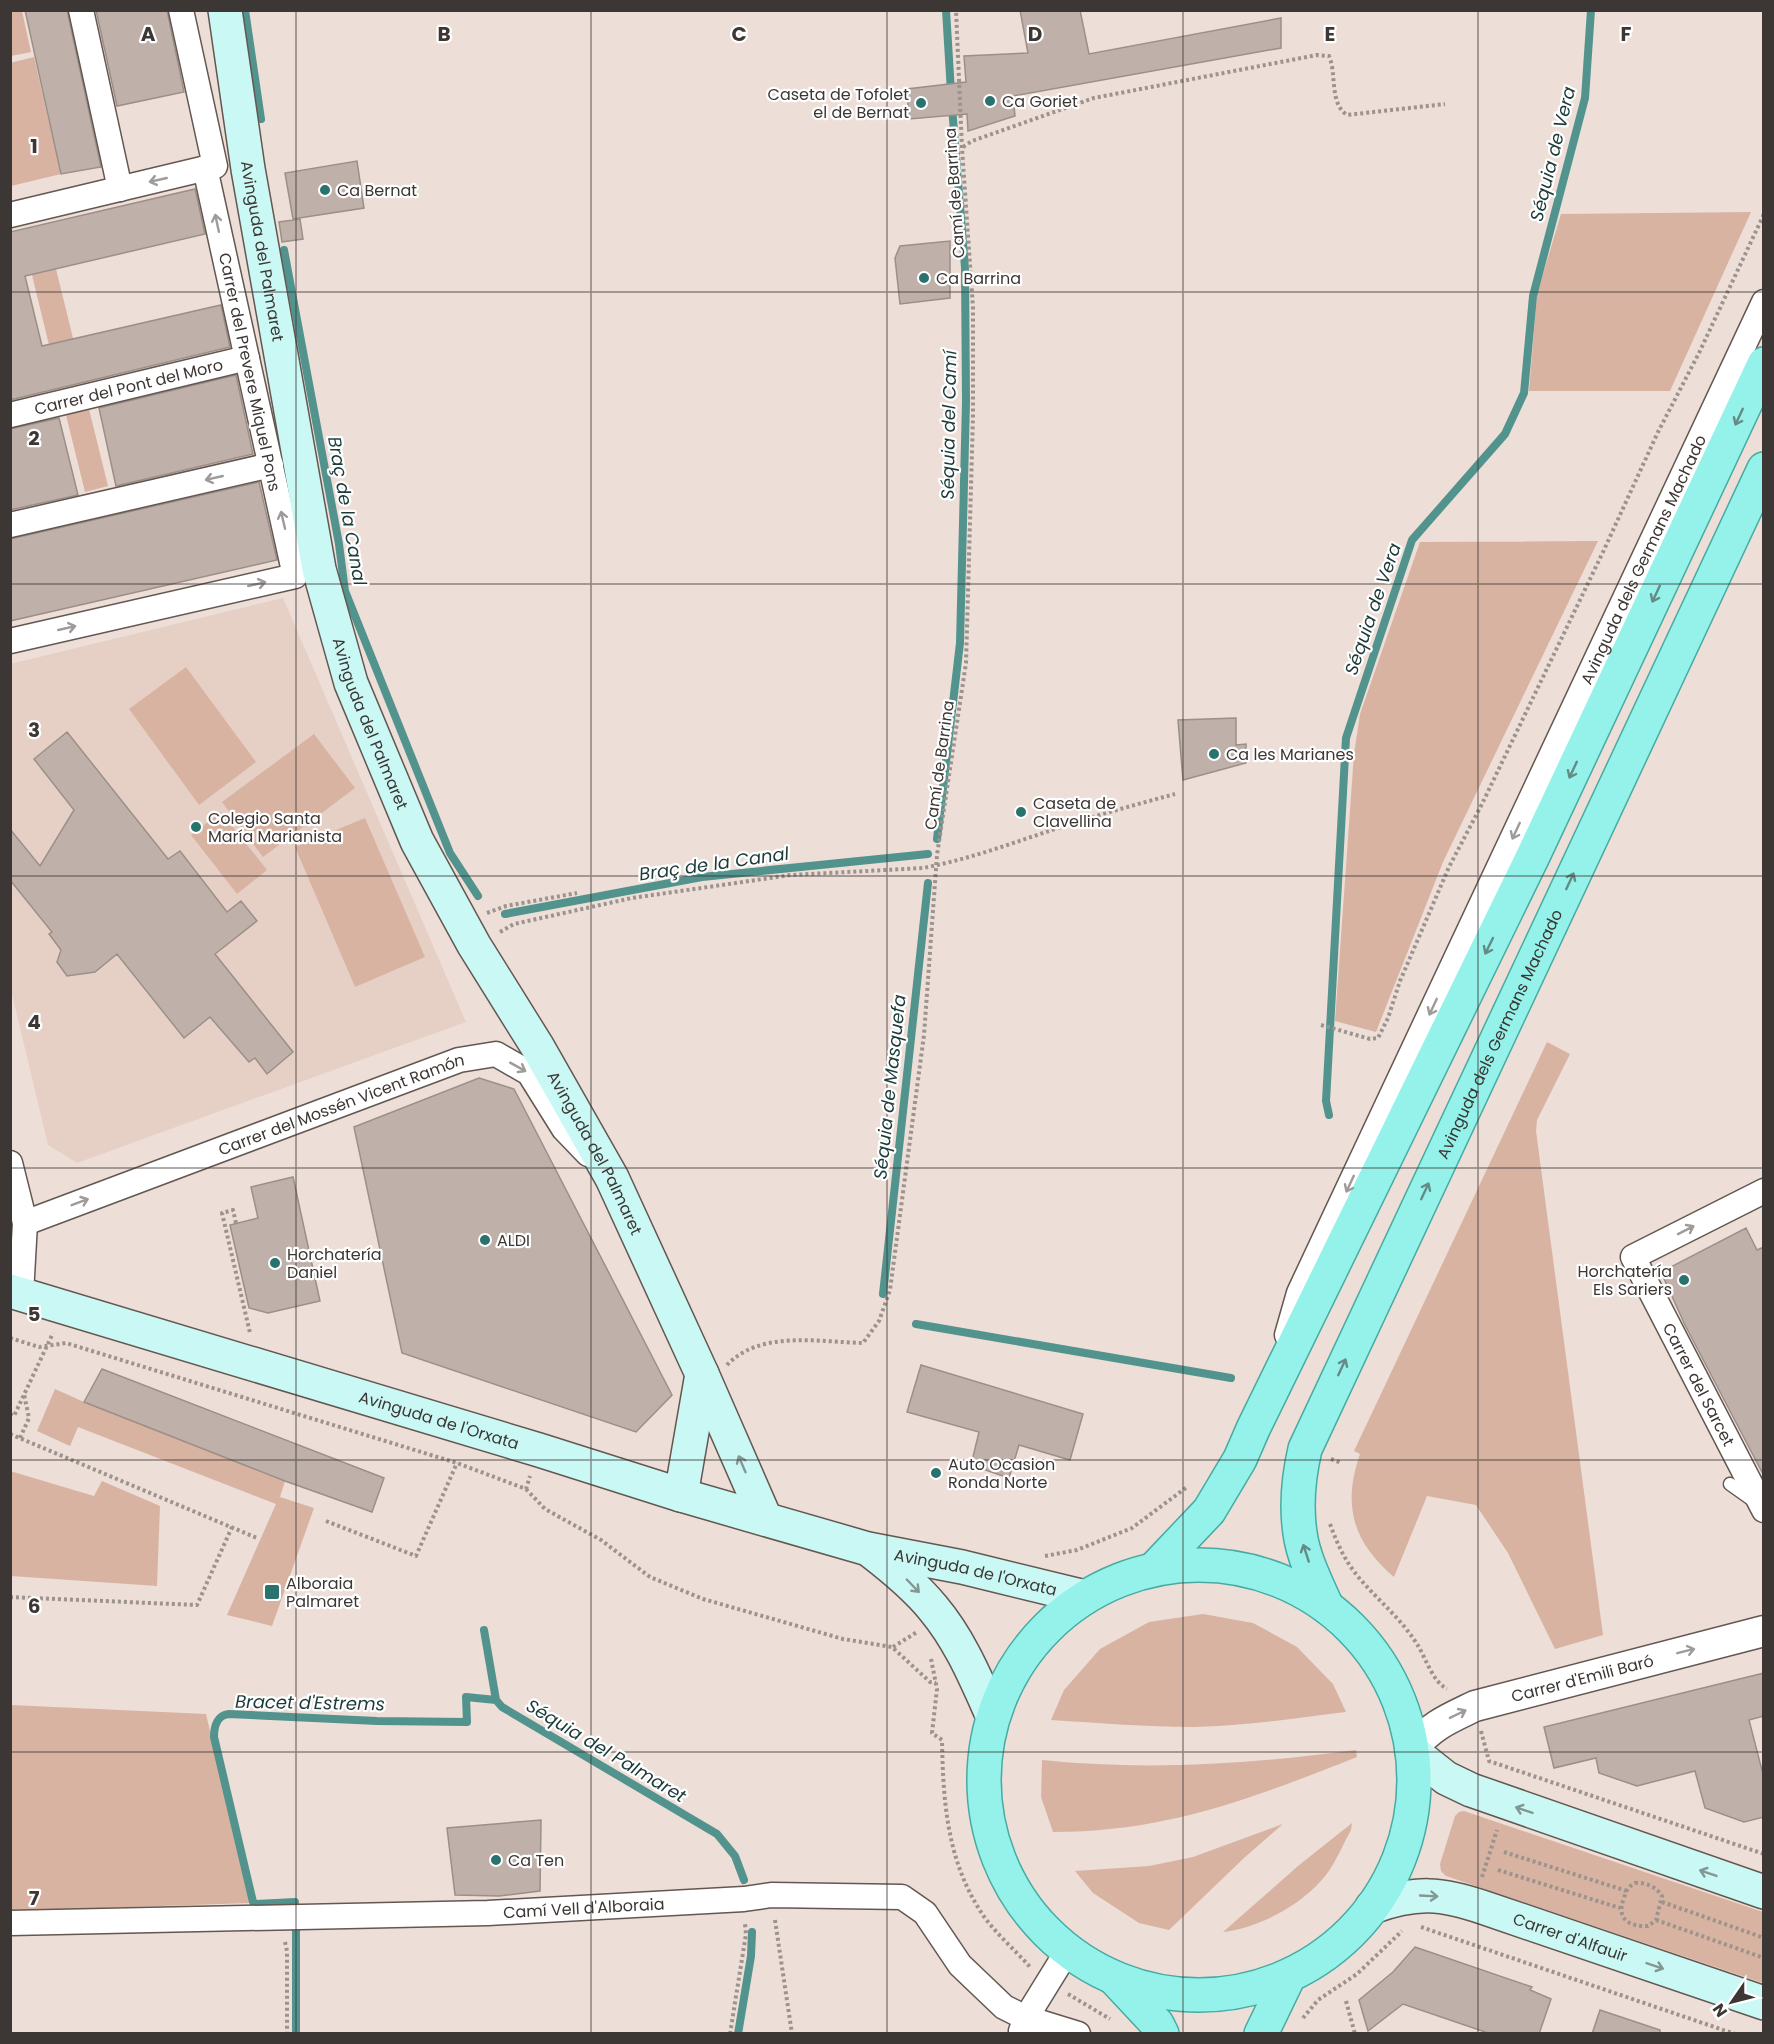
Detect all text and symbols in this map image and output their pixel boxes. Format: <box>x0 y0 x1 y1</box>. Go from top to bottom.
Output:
text: A <box>141 20 156 48</box>
text: B <box>437 20 451 48</box>
text: C <box>731 20 747 48</box>
text: D <box>1028 20 1042 48</box>
text: E <box>1325 20 1335 48</box>
text: F <box>1621 20 1632 48</box>
place label: Caseta de Tofolet el de Bernat <box>768 83 909 124</box>
water label: Séquia de Vera <box>1524 84 1581 224</box>
place label: Ca Goriet <box>1002 90 1078 113</box>
marker: Ca Goriet <box>983 94 997 108</box>
marker: Caseta de Tofolet el de Bernat <box>914 96 928 110</box>
street label: Camí de Barrina <box>938 127 971 259</box>
text: 1 <box>30 132 38 160</box>
street label: Avinguda del Palmaret <box>235 159 289 343</box>
one-way arrow <box>149 174 168 186</box>
place label: Ca Bernat <box>337 179 417 202</box>
marker: Ca Bernat <box>318 183 332 197</box>
one-way arrow <box>211 214 223 233</box>
street label: Carrer del Prevere Miquel Pons <box>213 251 286 494</box>
place label: Ca Barrina <box>936 267 1021 290</box>
marker: Ca Barrina <box>917 271 931 285</box>
water label: Séquia del Camí <box>935 348 962 500</box>
street label: Carrer del Pont del Moro <box>32 353 225 421</box>
one-way arrow <box>1732 408 1744 426</box>
text: 2 <box>28 424 40 452</box>
street label: Avinguda dels Germans Machado <box>1575 431 1712 688</box>
water label: Braç de la Canal <box>322 434 373 588</box>
one-way arrow <box>204 473 224 484</box>
one-way arrow <box>277 511 288 530</box>
water label: Séquia de Vera <box>1338 539 1407 678</box>
one-way arrow <box>248 578 267 590</box>
one-way arrow <box>1650 584 1662 602</box>
one-way arrow <box>58 622 77 634</box>
street label: Avinguda del Palmaret <box>327 635 414 813</box>
street label: Camí de Barrina <box>919 699 960 831</box>
text: 3 <box>28 716 40 744</box>
place label: Ca les Marianes <box>1226 743 1354 766</box>
marker: Ca les Marianes <box>1207 747 1221 761</box>
one-way arrow <box>1567 761 1579 779</box>
place label: Caseta de Clavellina <box>1033 792 1116 833</box>
marker: Caseta de Clavellina <box>1014 805 1028 819</box>
place label: Colegio Santa María Marianista <box>208 807 342 848</box>
marker: Colegio Santa María Marianista <box>189 820 203 834</box>
one-way arrow <box>1509 821 1521 839</box>
water label: Braç de la Canal <box>637 841 791 886</box>
one-way arrow <box>1565 873 1577 891</box>
street label: Avinguda dels Germans Machado <box>1431 905 1568 1163</box>
one-way arrow <box>1483 937 1495 955</box>
water label: Séquia de Masquefa <box>867 993 912 1181</box>
one-way arrow <box>1427 998 1439 1016</box>
text: 4 <box>27 1008 41 1036</box>
street label: Carrer del Mossén Vicent Ramón <box>215 1048 466 1161</box>
one-way arrow <box>509 1061 526 1073</box>
street label: Avinguda del Palmaret <box>542 1067 648 1239</box>
one-way arrow <box>1344 1174 1356 1192</box>
one-way arrow <box>1419 1182 1431 1200</box>
one-way arrow <box>70 1196 89 1207</box>
one-way arrow <box>1676 1224 1694 1236</box>
place label: ALDI <box>497 1229 530 1252</box>
marker: ALDI <box>478 1233 492 1247</box>
place label: Horchatería Daniel <box>287 1243 382 1284</box>
marker: Horchatería Daniel <box>268 1256 282 1270</box>
place label: Horchatería Els Sariers <box>1577 1260 1672 1301</box>
marker: Horchatería Els Sariers <box>1677 1273 1691 1287</box>
text: 5 <box>28 1300 41 1328</box>
street label: Carrer del Sarcet <box>1657 1319 1740 1450</box>
one-way arrow <box>1336 1359 1348 1377</box>
street label: Avinguda de l'Orxata <box>356 1386 522 1455</box>
place label: Auto Ocasion Ronda Norte <box>948 1453 1055 1494</box>
one-way arrow <box>736 1456 747 1474</box>
marker: Auto Ocasion Ronda Norte <box>929 1466 943 1480</box>
street label: Avinguda de l'Orxata <box>892 1543 1059 1602</box>
one-way arrow <box>1300 1544 1311 1563</box>
place label: Alboraia Palmaret <box>286 1572 359 1613</box>
one-way arrow <box>906 1579 920 1594</box>
marker: Alboraia Palmaret <box>263 1583 281 1601</box>
text: 6 <box>28 1592 40 1620</box>
one-way arrow <box>1676 1645 1695 1657</box>
street label: Carrer d'Emili Baró <box>1509 1649 1656 1708</box>
water label: Bracet d'Estrems <box>235 1689 385 1716</box>
water label: Séquia del Palmaret <box>522 1693 691 1809</box>
one-way arrow <box>1448 1707 1466 1719</box>
one-way arrow <box>1515 1803 1534 1814</box>
place label: Ca Ten <box>508 1849 564 1872</box>
marker: Ca Ten <box>489 1853 503 1867</box>
one-way arrow <box>1699 1866 1718 1877</box>
text: 7 <box>29 1884 40 1912</box>
one-way arrow <box>1419 1890 1439 1901</box>
street label: Camí Vell d'Alboraia <box>502 1892 665 1924</box>
street label: Carrer d'Alfauir <box>1510 1907 1630 1968</box>
one-way arrow <box>1645 1961 1664 1972</box>
north arrow <box>1702 1972 1762 2032</box>
text: N <box>1707 1999 1733 2022</box>

